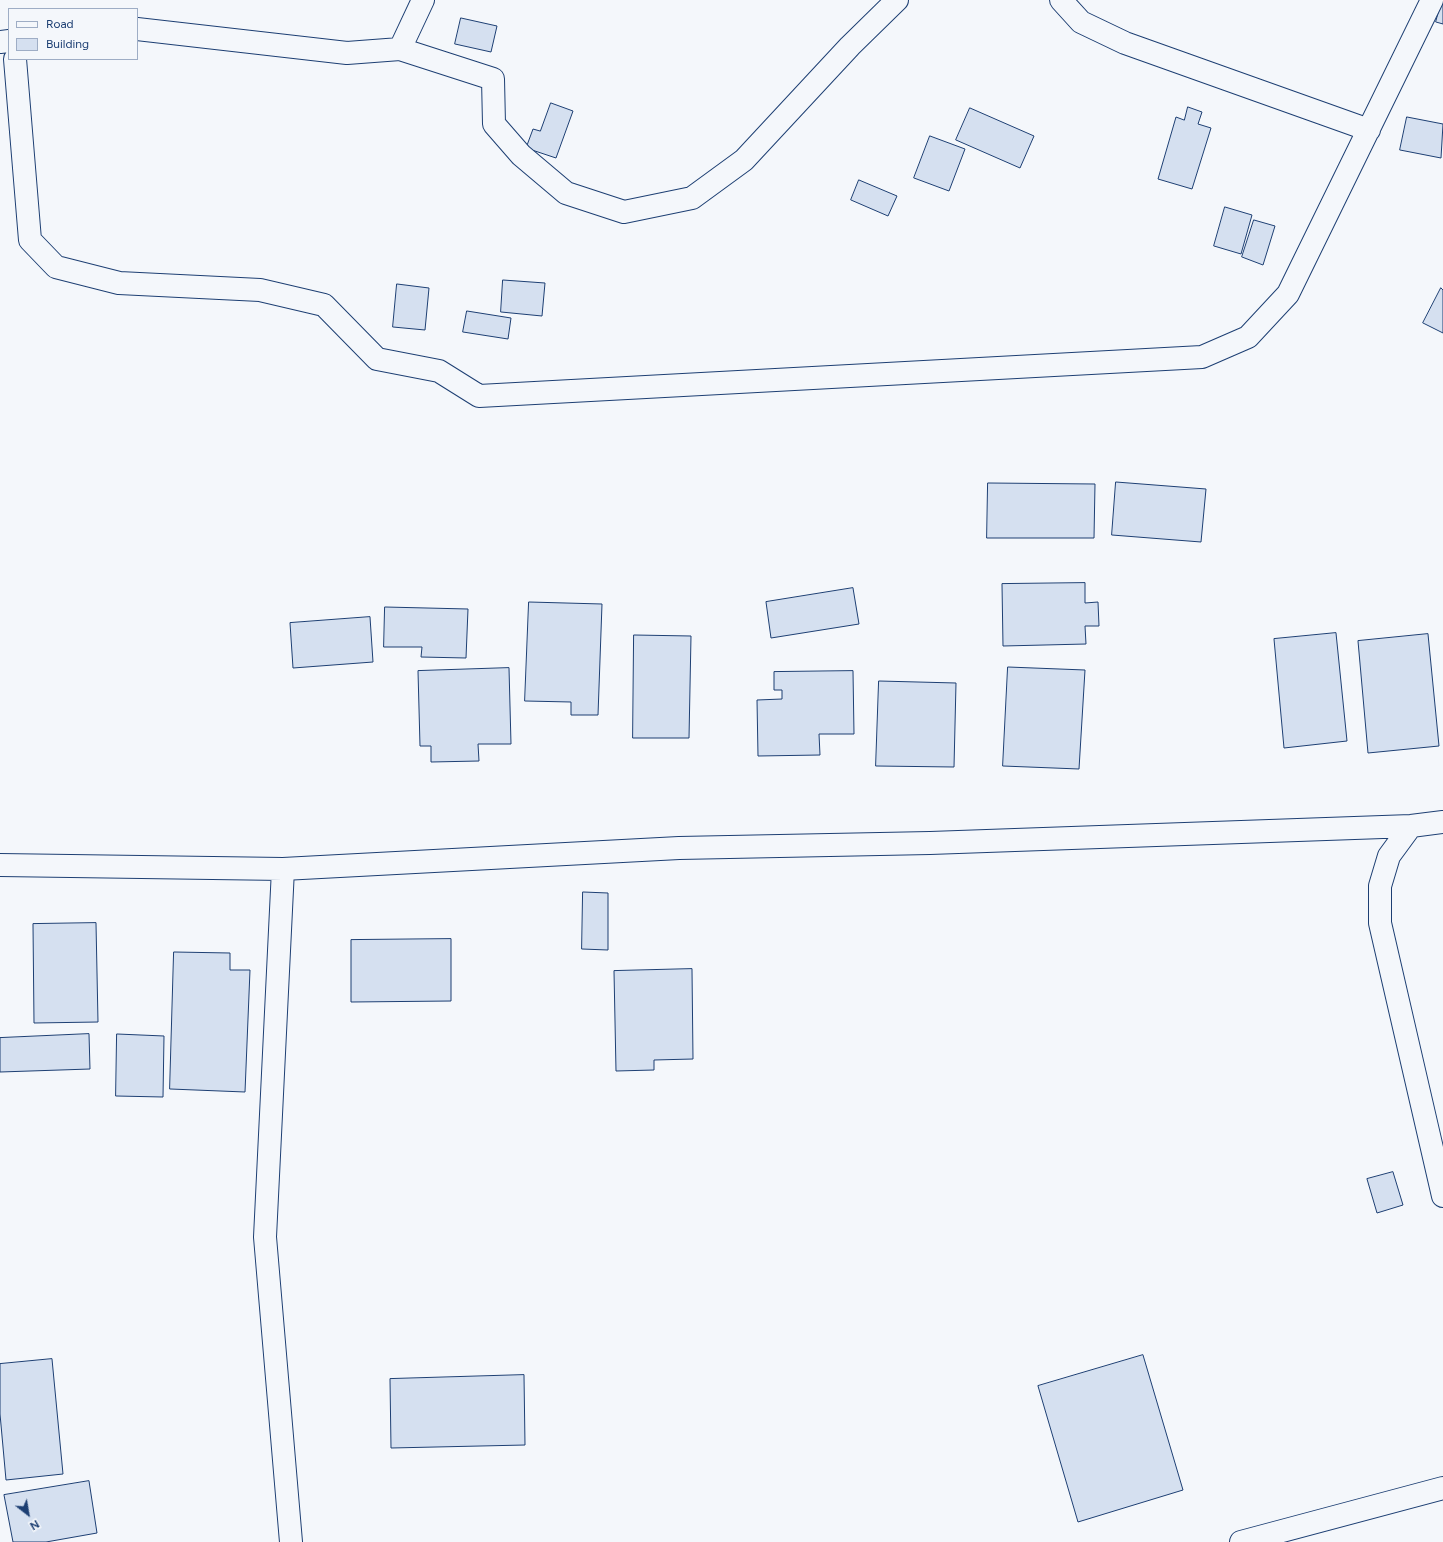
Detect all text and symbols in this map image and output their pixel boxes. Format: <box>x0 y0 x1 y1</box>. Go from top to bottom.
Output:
legend <box>8 8 138 60</box>
text: Road <box>46 17 74 31</box>
text: Building <box>46 37 89 51</box>
north arrow <box>8 1494 48 1534</box>
text: N <box>27 1517 41 1532</box>

